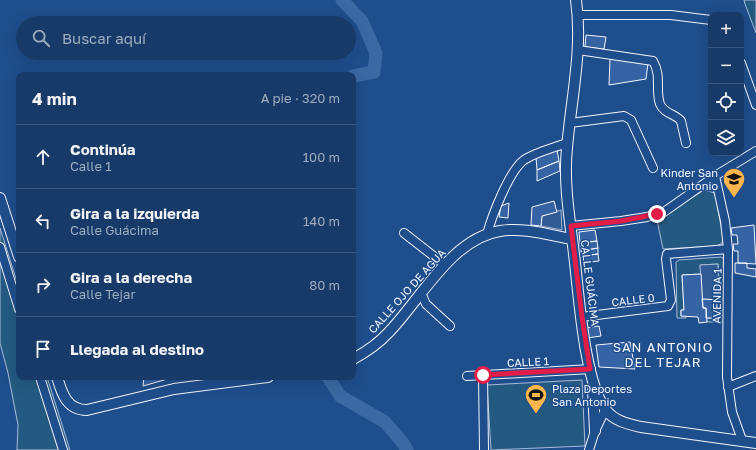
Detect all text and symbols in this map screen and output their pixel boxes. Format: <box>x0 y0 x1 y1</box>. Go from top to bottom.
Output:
map controls <box>708 12 744 156</box>
button: + <box>708 12 744 48</box>
search box <box>16 16 356 60</box>
icon: search <box>30 27 52 49</box>
text: Buscar aquí <box>62 29 146 47</box>
button: − <box>708 48 744 84</box>
button: locate <box>708 84 744 120</box>
text: 4 min <box>32 88 77 109</box>
text: A pie · 320 m <box>261 90 340 106</box>
button: layers <box>708 120 744 156</box>
text: Continúa <box>70 140 136 158</box>
icon: ahead <box>32 146 54 168</box>
text: 100 m <box>303 149 340 165</box>
text: Calle 1 <box>70 158 111 174</box>
place label: Kinder San Antonio <box>660 166 718 192</box>
school or university icon: Kinder San Antonio <box>721 166 747 199</box>
text: Gira a la izquierda <box>70 204 200 222</box>
route end <box>648 205 666 223</box>
icon: left <box>32 210 54 232</box>
text: 140 m <box>303 213 340 229</box>
text: Calle Guácima <box>70 222 159 238</box>
street label: CALLE GUÁCIMA <box>579 239 602 328</box>
street label: CALLE OJO DE AGUA <box>365 245 448 335</box>
text: Gira a la derecha <box>70 268 192 286</box>
street label: AVENIDA 1 <box>710 268 723 324</box>
icon: right <box>32 274 54 296</box>
text: 80 m <box>309 277 340 293</box>
text: Calle Tejar <box>70 286 136 302</box>
street label: CALLE 0 <box>611 290 655 309</box>
icon: arrive <box>32 338 54 360</box>
district label: SAN ANTONIO DEL TEJAR <box>613 339 713 370</box>
text: Llegada al destino <box>70 340 204 358</box>
street label: CALLE 1 <box>507 354 549 369</box>
route start <box>474 366 492 384</box>
sports icon: Plaza Deportes San Antonio <box>523 382 549 415</box>
place label: Plaza Deportes San Antonio <box>552 382 632 408</box>

